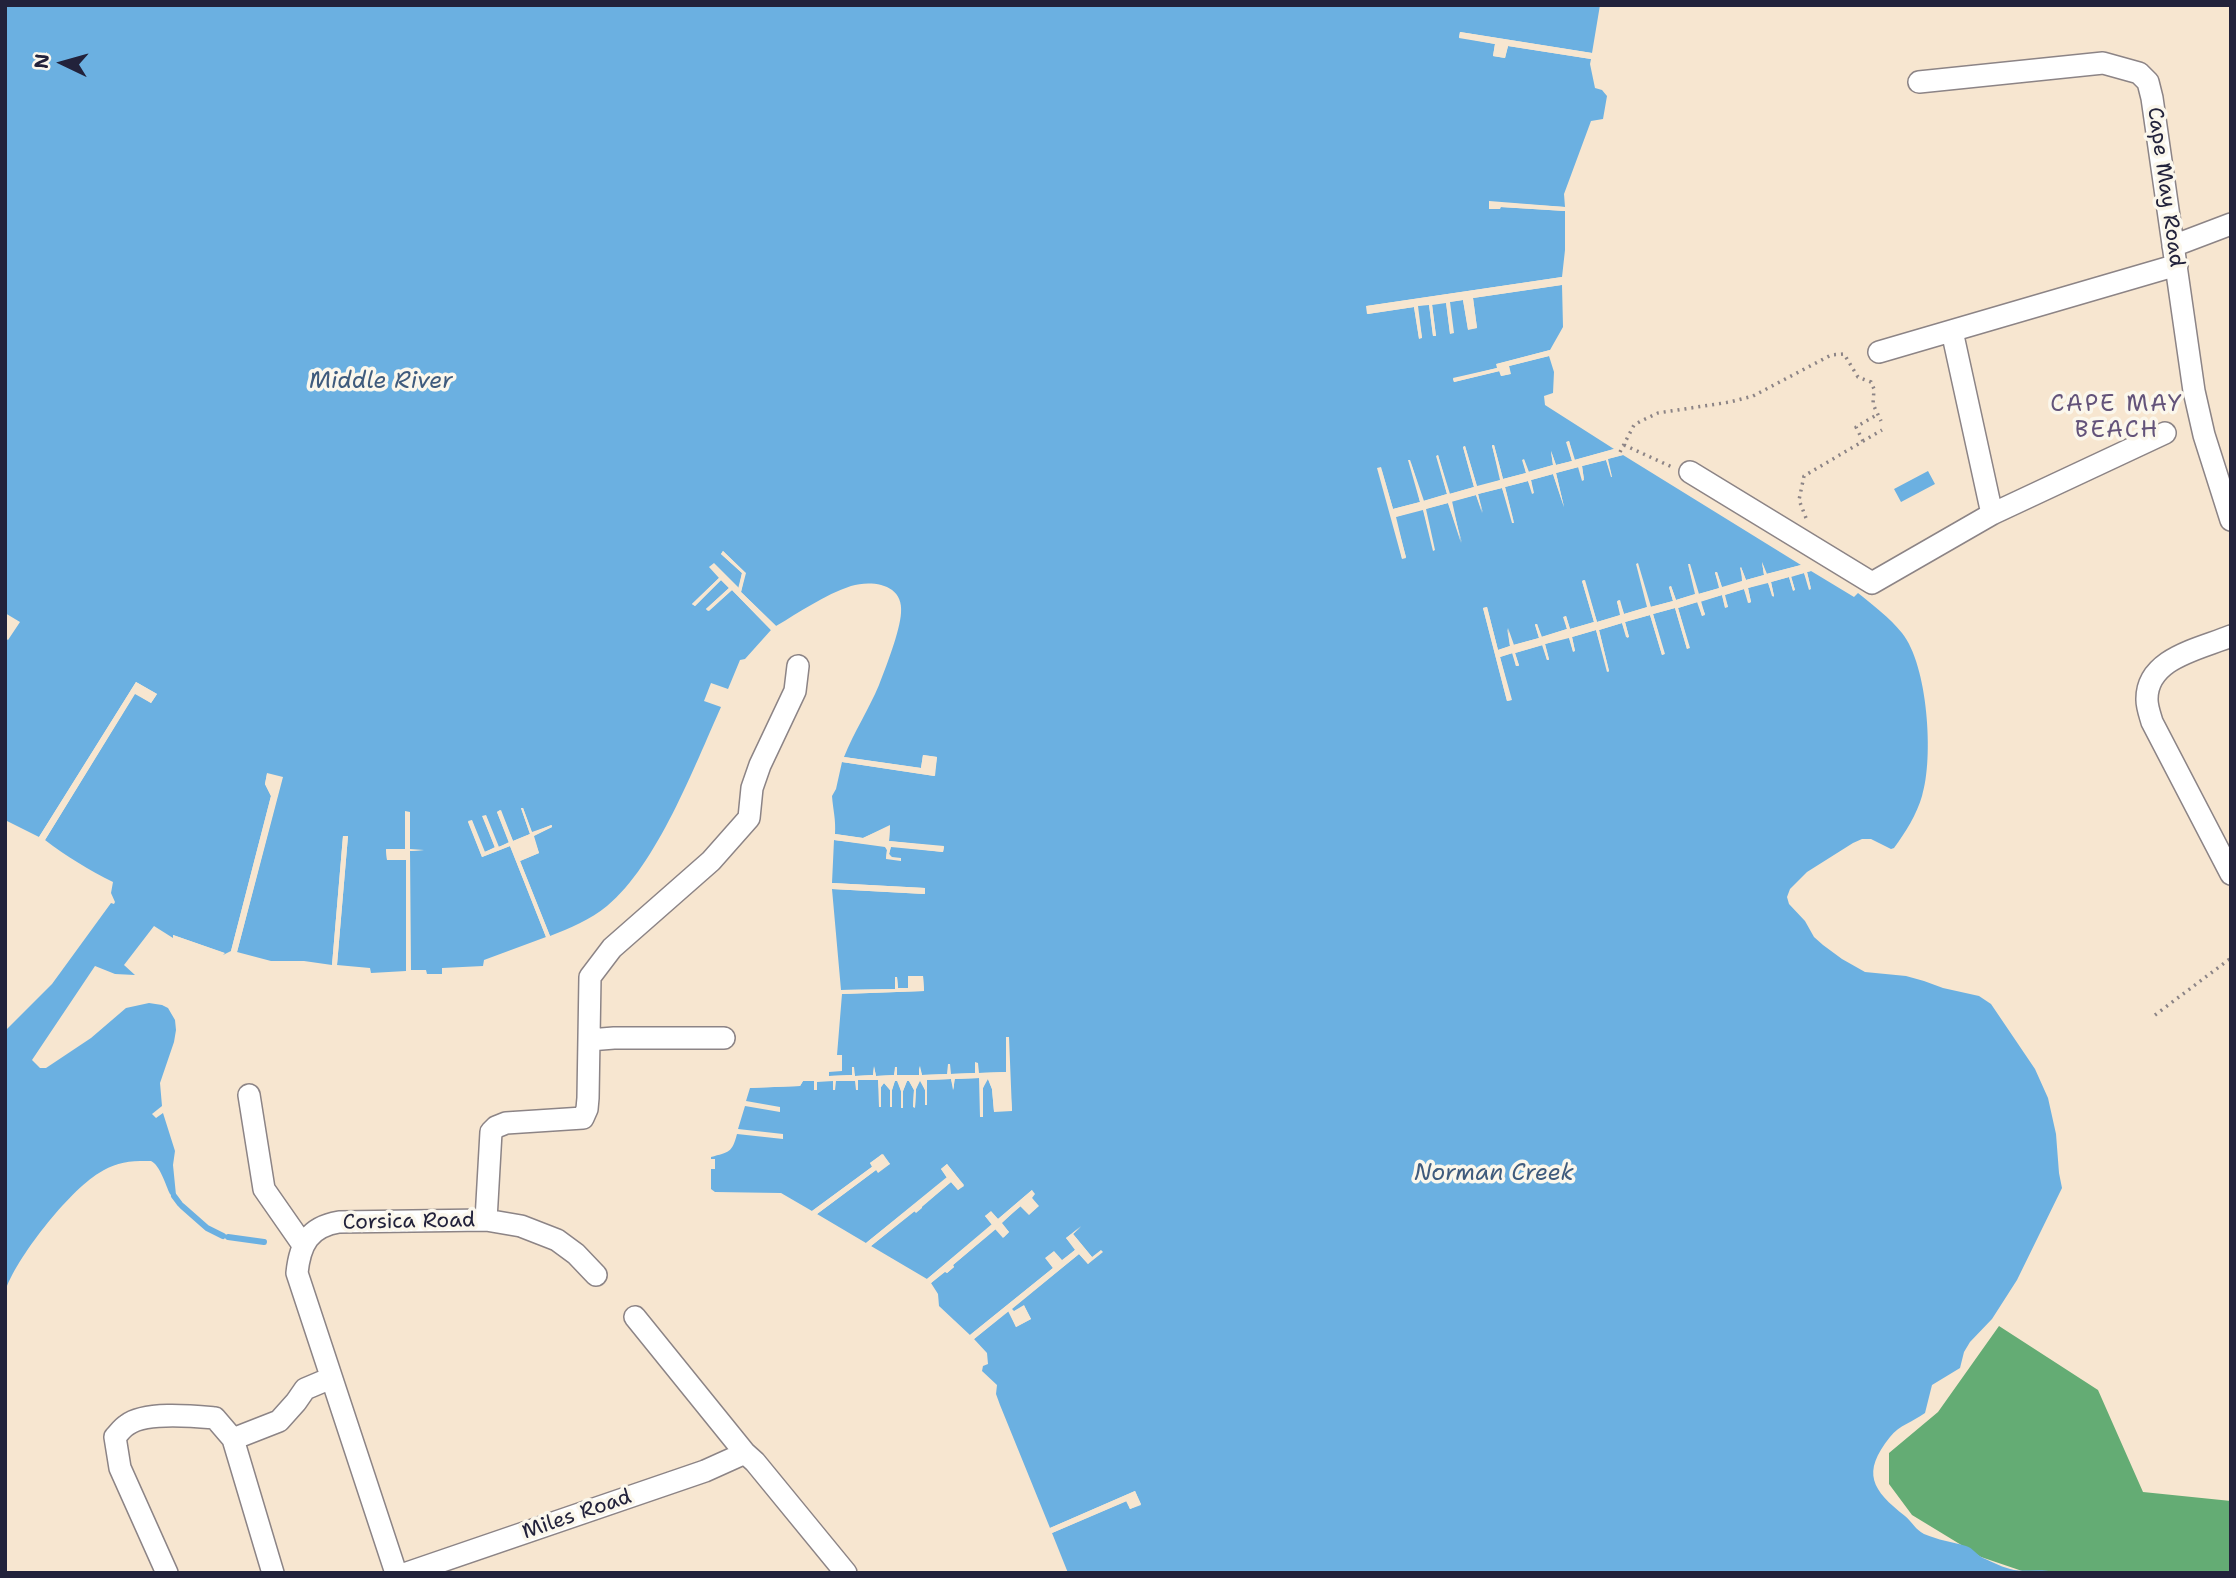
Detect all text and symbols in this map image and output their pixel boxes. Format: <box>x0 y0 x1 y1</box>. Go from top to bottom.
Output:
north arrow <box>28 28 98 98</box>
text: N <box>28 53 55 70</box>
street label: Cape May Road <box>2141 105 2189 269</box>
water label: Middle River <box>309 368 453 396</box>
district label: CAPE MAY BEACH <box>2051 391 2183 445</box>
water label: Norman Creek <box>1414 1160 1574 1188</box>
street label: Corsica Road <box>342 1208 476 1236</box>
street label: Miles Road <box>519 1485 635 1545</box>

